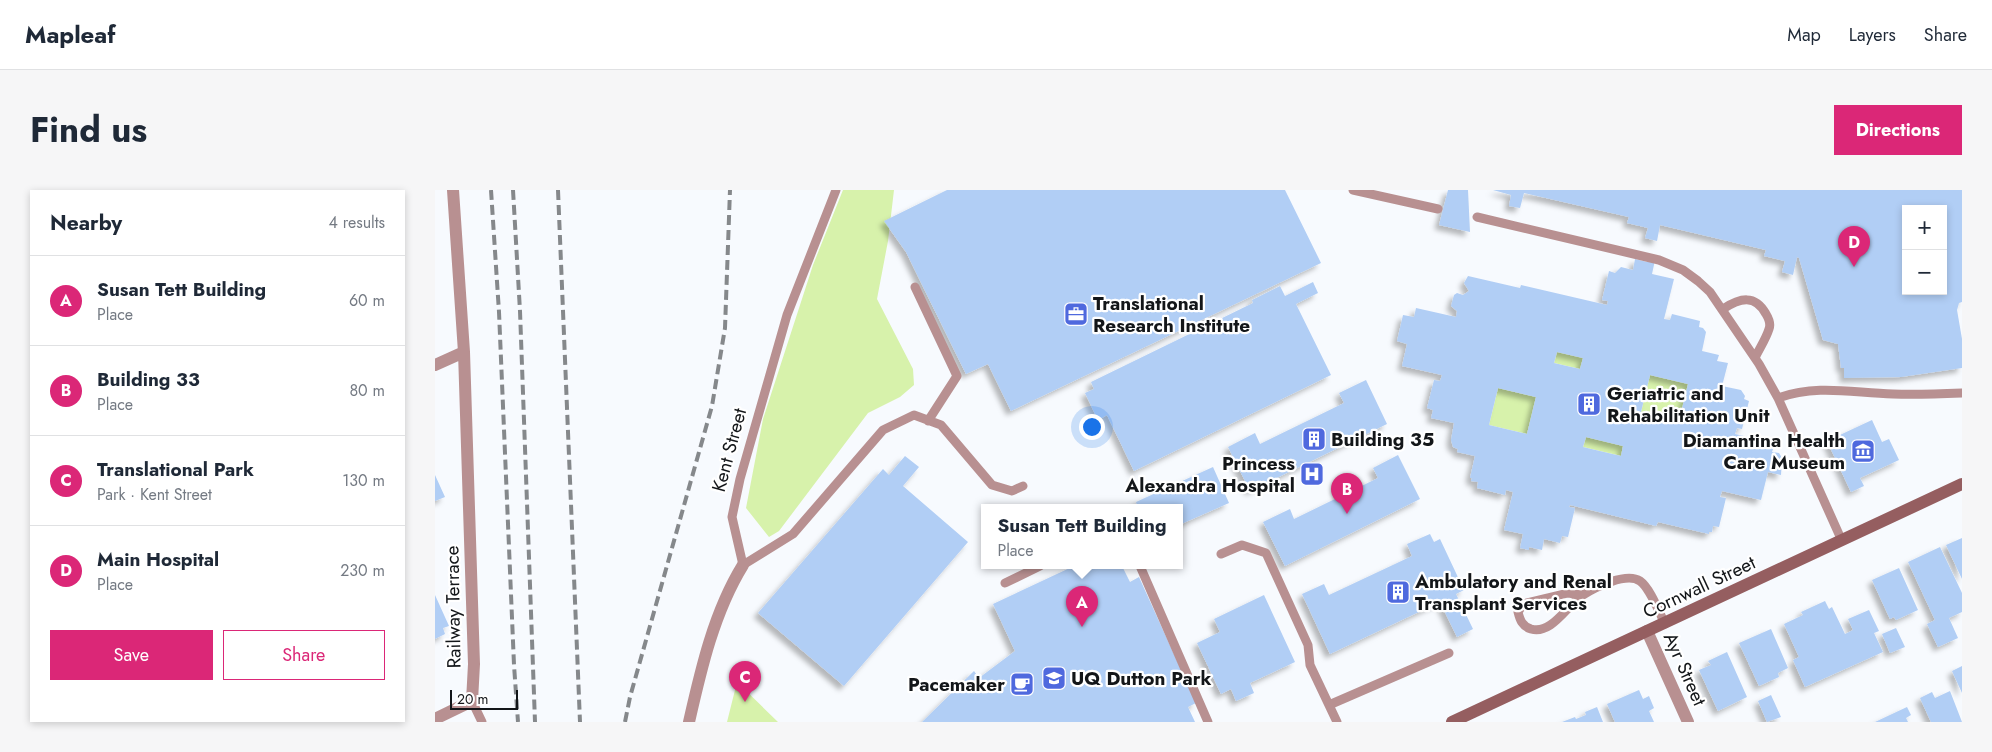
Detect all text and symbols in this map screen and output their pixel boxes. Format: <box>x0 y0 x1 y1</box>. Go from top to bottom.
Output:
text: Mapleaf <box>25 17 116 52</box>
text: Map <box>1787 22 1821 48</box>
text: Layers <box>1849 22 1896 48</box>
text: Share <box>1924 22 1967 48</box>
text: Find us <box>30 105 147 155</box>
button: Directions <box>1834 105 1962 155</box>
map controls <box>1902 205 1947 295</box>
button: + <box>1902 205 1947 250</box>
text: Nearby <box>50 208 122 238</box>
text: 4 results <box>329 211 385 234</box>
pin: D <box>1838 226 1870 267</box>
button: − <box>1902 250 1947 295</box>
text: Susan Tett Building <box>97 276 266 303</box>
text: A <box>60 289 72 312</box>
text: 60 m <box>349 289 385 312</box>
place label: Translational Research Institute <box>1093 290 1250 339</box>
office icon: Translational Research Institute <box>1063 301 1089 327</box>
text: Place <box>97 303 133 326</box>
text: Building 33 <box>97 366 200 393</box>
text: B <box>61 379 71 402</box>
text: 80 m <box>349 379 385 402</box>
place label: Geriatric and Rehabilitation Unit <box>1607 380 1770 429</box>
building icon: Geriatric and Rehabilitation Unit <box>1576 391 1602 417</box>
text: Place <box>97 393 133 416</box>
street label: Kent Street <box>705 405 753 495</box>
your location <box>1079 414 1105 440</box>
building icon: Building 35 <box>1301 426 1327 452</box>
place label: Building 35 <box>1331 426 1434 453</box>
place label: Diamantina Health Care Museum <box>1683 427 1845 476</box>
museum icon: Diamantina Health Care Museum <box>1850 438 1876 464</box>
place label: Princess Alexandra Hospital <box>1124 450 1295 499</box>
text: Translational Park <box>97 456 254 483</box>
hospital icon: Princess Alexandra Hospital <box>1299 461 1325 487</box>
text: C <box>60 469 72 492</box>
text: 130 m <box>342 469 385 492</box>
pin: B <box>1331 473 1363 514</box>
text: Park · Kent Street <box>97 483 212 506</box>
popup <box>981 504 1183 569</box>
text: Susan Tett Building <box>997 512 1167 539</box>
text: Place <box>997 539 1033 562</box>
street label: Railway Terrace <box>438 545 468 669</box>
text: Main Hospital <box>97 546 219 573</box>
street label: Cornwall Street <box>1638 549 1760 625</box>
text: D <box>60 559 72 582</box>
text: 230 m <box>340 559 385 582</box>
place label: Ambulatory and Renal Transplant Services <box>1414 568 1612 617</box>
text: Place <box>97 573 133 596</box>
building icon: Ambulatory and Renal Transplant Services <box>1385 579 1411 605</box>
pin: A <box>1066 586 1098 627</box>
street label: Ayr Street <box>1657 628 1713 710</box>
button: Save <box>50 630 213 680</box>
button: Share <box>223 630 385 680</box>
pin: C <box>729 661 761 702</box>
school or university icon: UQ Dutton Park <box>1041 665 1067 691</box>
place label: UQ Dutton Park <box>1071 665 1212 692</box>
place label: Pacemaker <box>908 671 1005 698</box>
cafe icon: Pacemaker <box>1009 671 1035 697</box>
scale bar <box>450 687 517 710</box>
text: 20 m <box>457 689 489 709</box>

